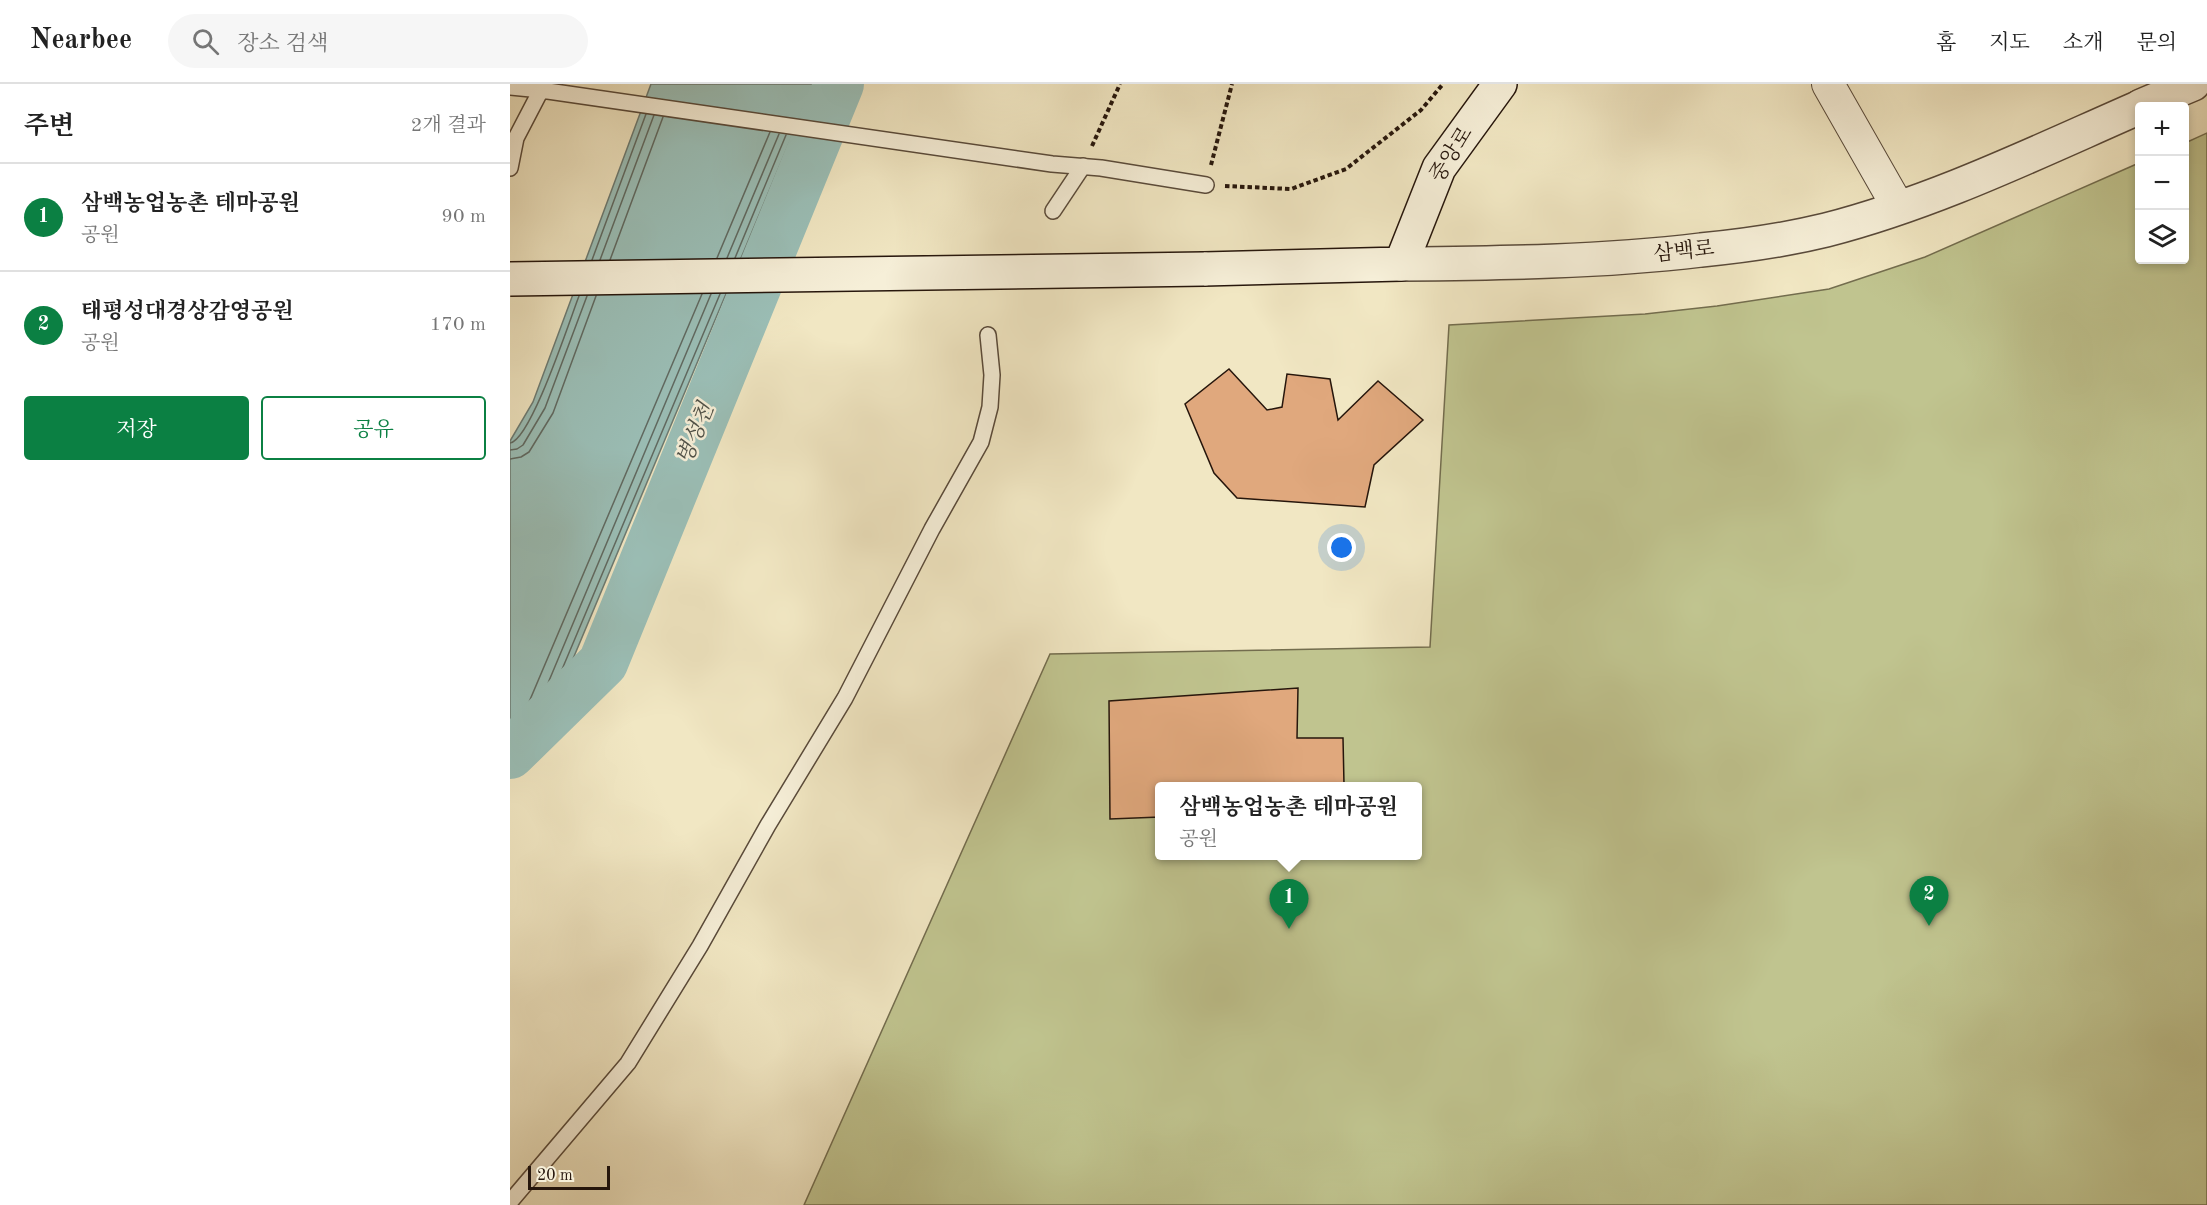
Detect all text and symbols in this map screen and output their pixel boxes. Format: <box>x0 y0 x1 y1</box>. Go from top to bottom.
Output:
search box <box>168 14 588 68</box>
icon: search <box>189 25 222 58</box>
text: Nearbee <box>30 27 132 55</box>
text: 장소 검색 <box>237 33 328 55</box>
text: 홈 <box>1936 33 1956 54</box>
text: 지도 <box>1989 33 2030 54</box>
text: 소개 <box>2063 33 2103 54</box>
text: 문의 <box>2136 33 2177 54</box>
map controls <box>2135 102 2189 264</box>
button: + <box>2135 102 2189 156</box>
text: 주변 <box>24 114 74 140</box>
text: 2개 결과 <box>411 116 486 136</box>
street label: 중앙로 <box>1425 123 1477 186</box>
button: − <box>2135 156 2189 210</box>
text: 삼백농업농촌 테마공원 <box>81 193 300 215</box>
text: 1 <box>38 207 49 227</box>
text: 90 m <box>441 207 486 227</box>
button: layers <box>2135 210 2189 264</box>
text: 공원 <box>81 226 120 246</box>
street label: 삼백로 <box>1652 236 1715 266</box>
text: 태평성대경상감영공원 <box>81 301 294 323</box>
text: 2 <box>38 315 49 335</box>
text: 170 m <box>430 315 486 335</box>
text: 공원 <box>81 334 120 354</box>
button: 저장 <box>24 396 249 460</box>
button: 공유 <box>261 396 486 460</box>
water label: 병성천 <box>672 398 719 468</box>
your location <box>1327 533 1356 562</box>
popup <box>1155 782 1422 860</box>
text: 삼백농업농촌 테마공원 <box>1179 797 1398 819</box>
text: 공원 <box>1179 830 1218 850</box>
pin: 2 <box>1910 876 1948 926</box>
pin: 1 <box>1270 880 1308 929</box>
scale bar <box>528 1163 610 1190</box>
text: 20 m <box>537 1168 573 1184</box>

